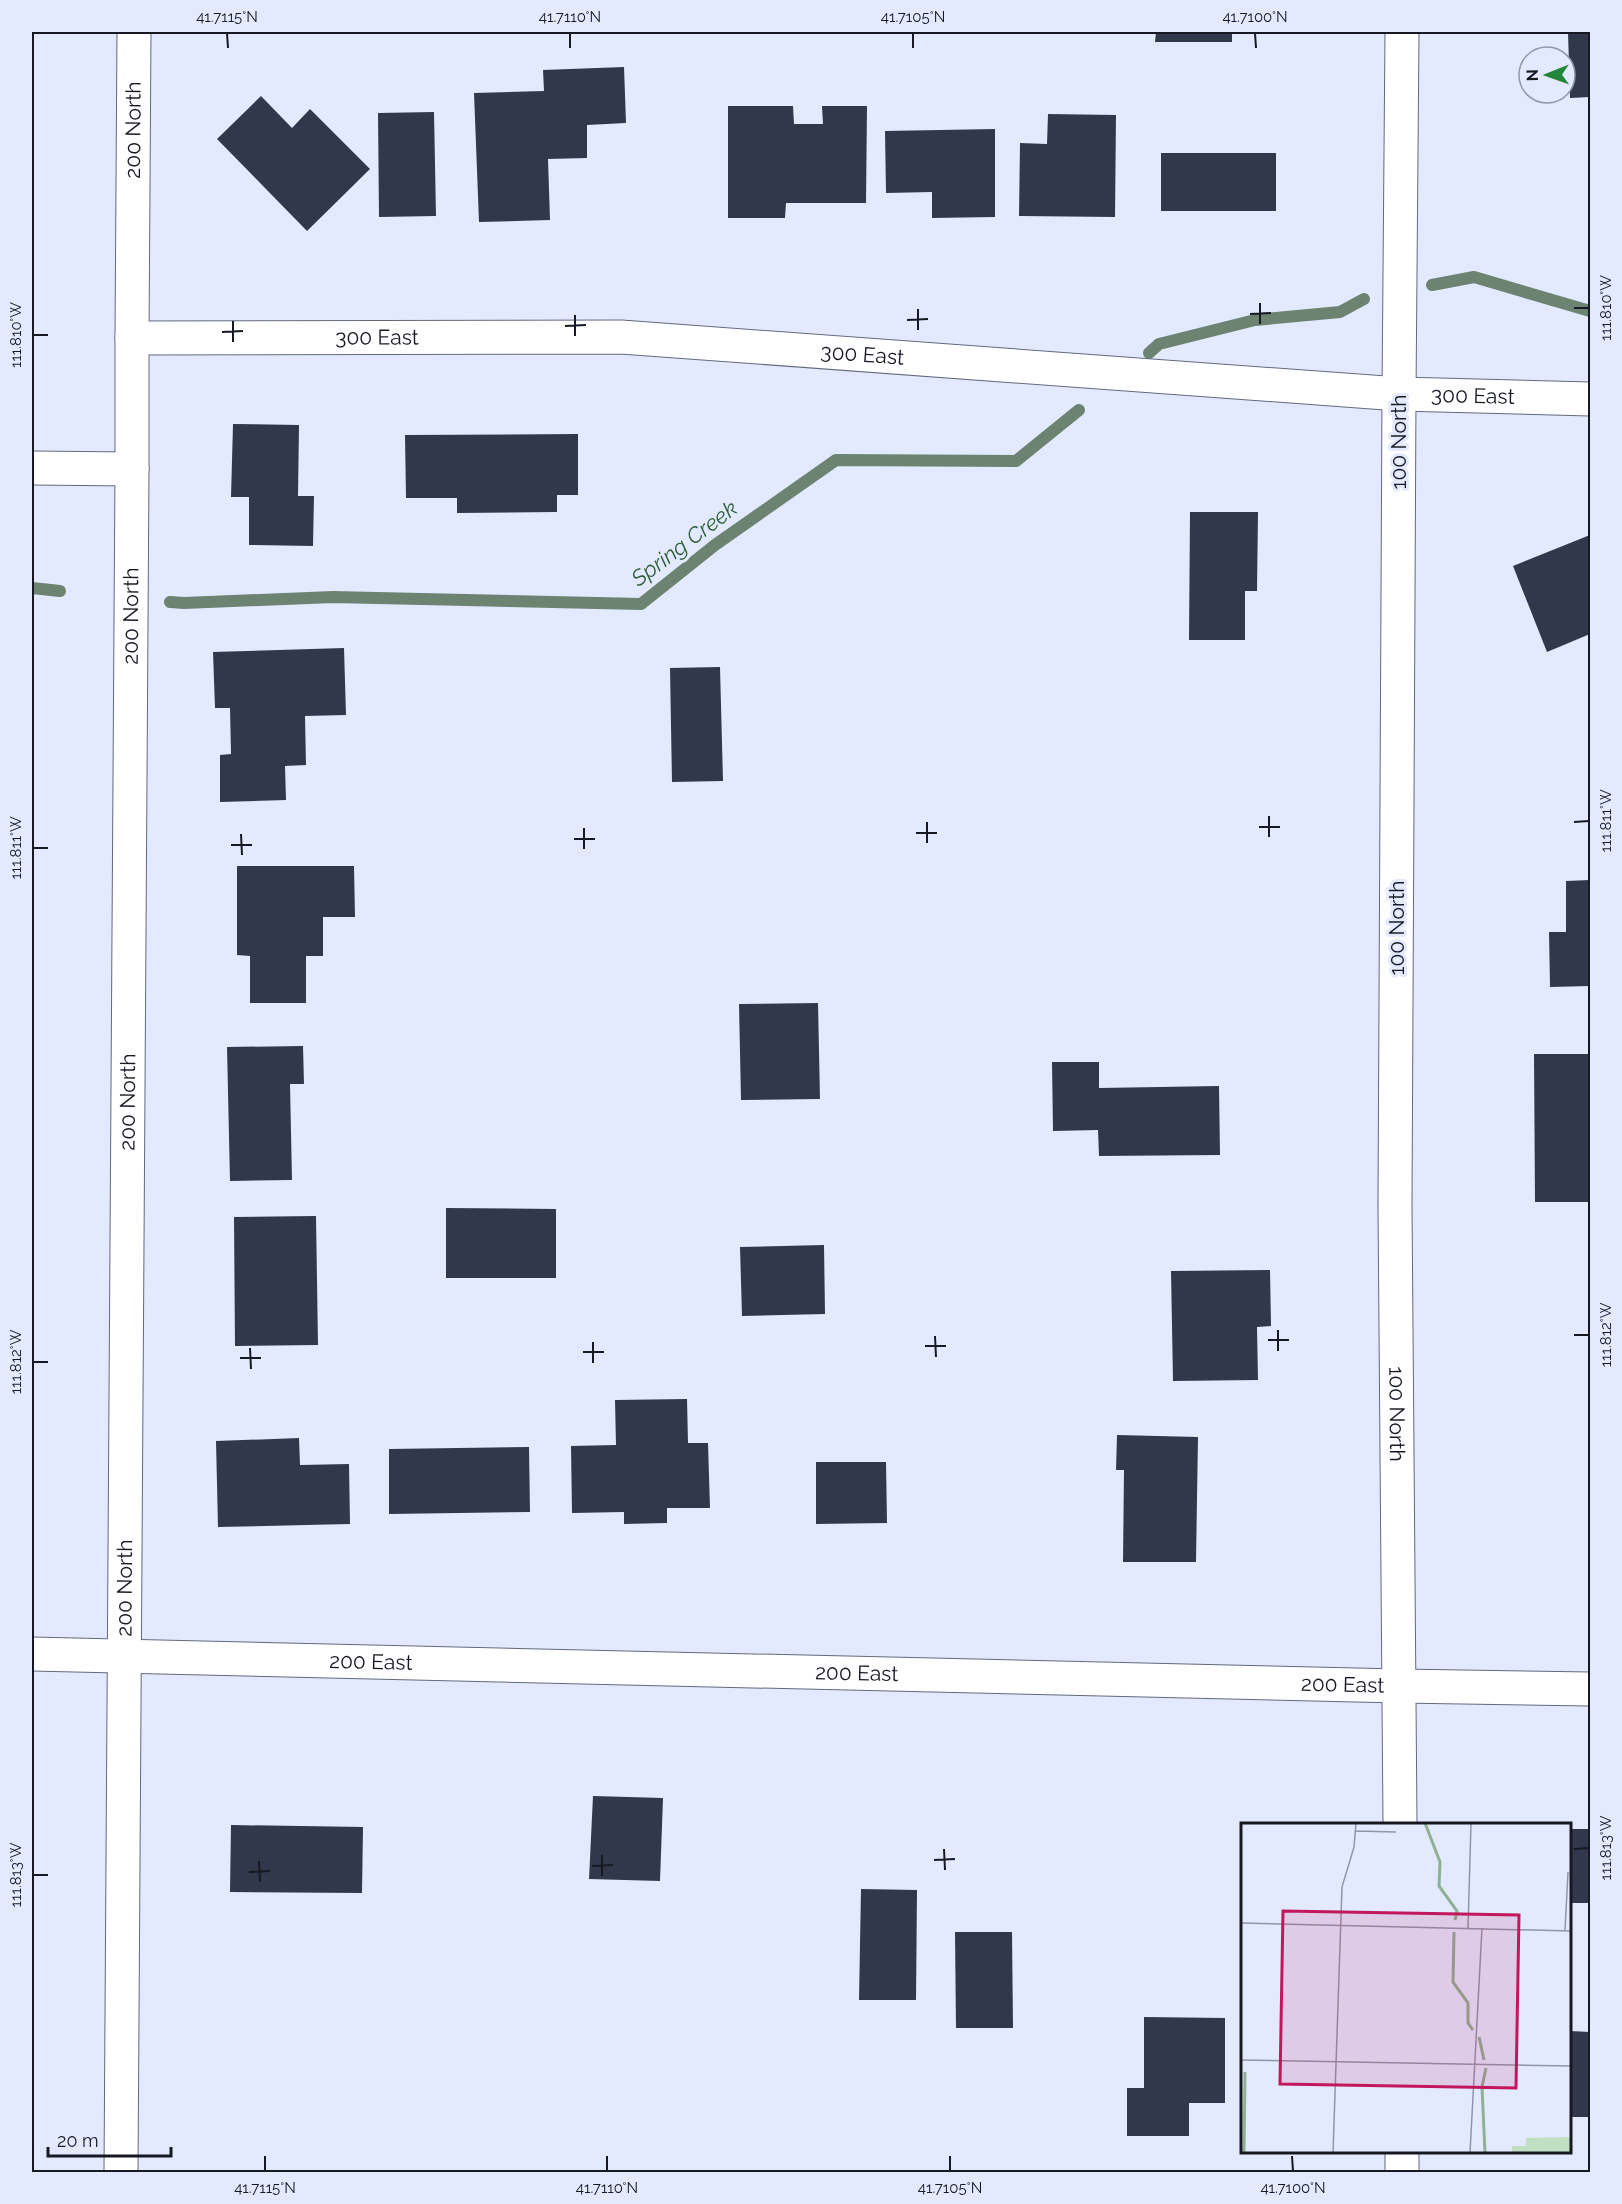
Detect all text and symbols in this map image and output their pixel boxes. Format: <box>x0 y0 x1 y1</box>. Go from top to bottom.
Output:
text: 41.7115°N <box>196 8 258 26</box>
text: 41.7110°N <box>539 8 601 26</box>
text: 41.7105°N <box>881 8 945 26</box>
text: 41.7100°N <box>1222 8 1288 26</box>
north arrow <box>1517 45 1577 105</box>
text: N <box>1523 69 1542 82</box>
street label: 200 North <box>120 81 146 179</box>
text: 111.810°W <box>1597 275 1615 341</box>
text: 111.810°W <box>7 302 25 368</box>
street label: 300 East <box>335 324 419 350</box>
street label: 300 East <box>820 339 905 370</box>
street label: 300 East <box>1431 382 1515 409</box>
street label: 100 North <box>1386 394 1411 490</box>
water label: Spring Creek <box>625 495 742 592</box>
street label: 200 North <box>118 567 143 665</box>
text: 111.811°W <box>1597 789 1615 853</box>
text: 111.811°W <box>7 816 25 880</box>
street label: 100 North <box>1384 880 1409 976</box>
street label: 200 North <box>115 1053 140 1151</box>
text: 111.812°W <box>1597 1302 1615 1367</box>
text: 111.812°W <box>7 1329 25 1394</box>
street label: 100 North <box>1384 1366 1410 1462</box>
street label: 200 North <box>111 1539 137 1637</box>
street label: 200 East <box>329 1648 413 1675</box>
street label: 200 East <box>815 1659 899 1686</box>
street label: 200 East <box>1301 1671 1385 1698</box>
text: 111.813°W <box>1597 1815 1615 1880</box>
inset map <box>1241 1823 1571 2153</box>
text: 111.813°W <box>7 1842 25 1907</box>
scale bar <box>48 2120 171 2158</box>
text: 20 m <box>57 2130 99 2151</box>
text: 41.7115°N <box>234 2179 296 2197</box>
text: 41.7110°N <box>576 2179 638 2197</box>
text: 41.7105°N <box>918 2179 982 2197</box>
text: 41.7100°N <box>1260 2179 1326 2197</box>

